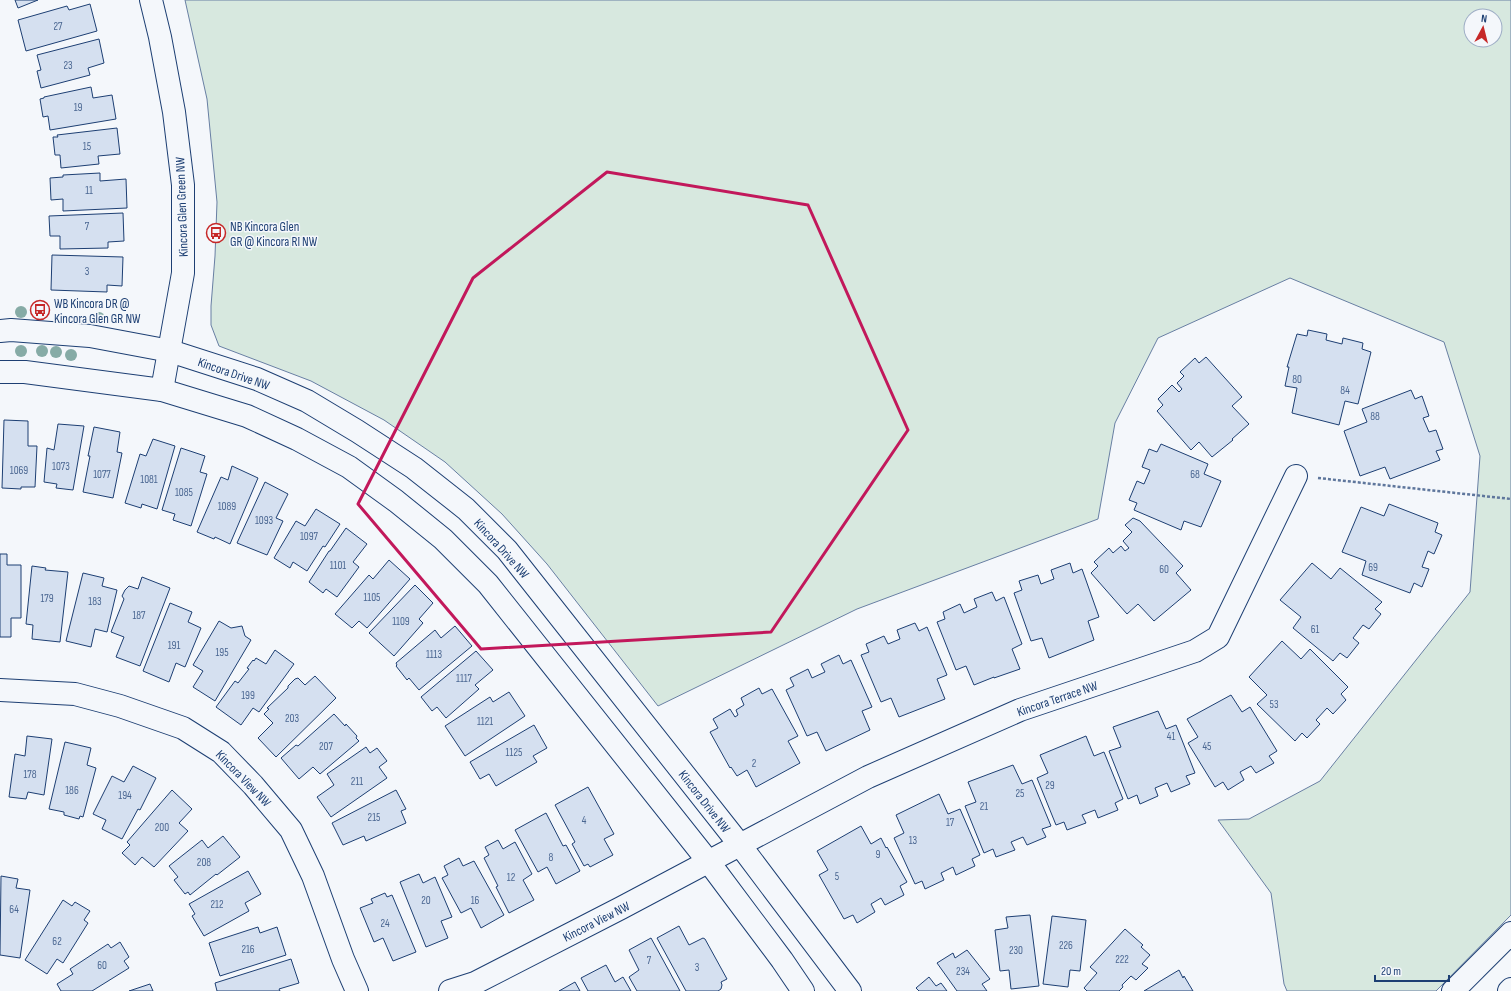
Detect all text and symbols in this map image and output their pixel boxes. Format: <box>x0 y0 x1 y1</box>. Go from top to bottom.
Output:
north arrow <box>1463 8 1503 48</box>
text: N <box>1480 12 1488 25</box>
house number: 27 <box>54 20 63 33</box>
house number: 23 <box>63 59 73 72</box>
house number: 19 <box>74 101 82 114</box>
house number: 15 <box>83 140 91 153</box>
street label: Kincora Glen Green NW <box>172 156 192 257</box>
house number: 11 <box>85 184 93 197</box>
place label: NB Kincora Glen GR @ Kincora RI NW <box>230 219 318 250</box>
house number: 7 <box>85 220 90 233</box>
bus stop icon: NB Kincora Glen GR @ Kincora RI NW <box>205 222 227 244</box>
house number: 3 <box>85 265 90 278</box>
place label: WB Kincora DR @ Kincora Glen GR NW <box>54 296 141 327</box>
bus stop icon: WB Kincora DR @ Kincora Glen GR NW <box>29 299 51 321</box>
street label: Kincora Drive NW <box>196 354 272 394</box>
house number: 80 <box>1292 373 1302 386</box>
house number: 84 <box>1340 384 1350 397</box>
house number: 88 <box>1370 410 1380 423</box>
house number: 1073 <box>52 460 70 473</box>
house number: 1069 <box>10 464 28 477</box>
house number: 1077 <box>93 468 111 481</box>
house number: 68 <box>1190 468 1200 481</box>
house number: 1081 <box>140 473 158 486</box>
house number: 1085 <box>175 486 193 499</box>
house number: 1089 <box>218 500 236 513</box>
house number: 1093 <box>255 514 274 527</box>
street label: Kincora Drive NW <box>470 515 533 582</box>
house number: 1097 <box>300 530 319 543</box>
house number: 1101 <box>330 559 346 572</box>
house number: 69 <box>1368 561 1378 574</box>
house number: 60 <box>1159 563 1169 576</box>
house number: 1105 <box>363 591 381 604</box>
house number: 179 <box>40 592 54 605</box>
house number: 183 <box>88 595 102 608</box>
house number: 187 <box>132 609 146 622</box>
house number: 1109 <box>392 615 410 628</box>
house number: 61 <box>1311 623 1319 636</box>
house number: 191 <box>168 639 180 652</box>
house number: 195 <box>215 646 229 659</box>
house number: 1113 <box>426 648 442 661</box>
house number: 1117 <box>456 672 473 685</box>
street label: Kincora Terrace NW <box>1015 677 1100 720</box>
house number: 199 <box>241 689 255 702</box>
house number: 53 <box>1269 698 1279 711</box>
house number: 203 <box>285 712 299 725</box>
house number: 1121 <box>477 715 493 728</box>
house number: 41 <box>1167 730 1175 743</box>
house number: 207 <box>319 740 334 753</box>
house number: 45 <box>1202 740 1212 753</box>
house number: 1125 <box>506 746 522 759</box>
street label: Kincora View NW <box>212 747 275 811</box>
house number: 2 <box>752 757 757 770</box>
street label: Kincora Drive NW <box>675 767 734 836</box>
house number: 178 <box>23 768 37 781</box>
house number: 211 <box>351 775 363 788</box>
house number: 29 <box>1045 779 1055 792</box>
house number: 186 <box>65 784 79 797</box>
house number: 25 <box>1016 787 1024 800</box>
house number: 194 <box>118 789 132 802</box>
house number: 21 <box>980 800 988 813</box>
house number: 215 <box>368 811 380 824</box>
house number: 4 <box>582 814 587 827</box>
house number: 17 <box>946 816 955 829</box>
house number: 200 <box>155 821 169 834</box>
house number: 13 <box>909 834 918 847</box>
house number: 9 <box>876 848 881 861</box>
house number: 8 <box>549 851 554 864</box>
house number: 208 <box>197 856 211 869</box>
house number: 5 <box>835 870 839 883</box>
house number: 12 <box>507 871 516 884</box>
house number: 20 <box>421 894 431 907</box>
house number: 16 <box>471 894 480 907</box>
house number: 212 <box>210 898 224 911</box>
street label: Kincora View NW <box>560 898 633 946</box>
house number: 64 <box>9 903 19 916</box>
house number: 24 <box>380 917 390 930</box>
house number: 62 <box>52 935 62 948</box>
house number: 226 <box>1059 939 1073 952</box>
house number: 216 <box>241 943 255 956</box>
house number: 230 <box>1009 944 1023 957</box>
house number: 222 <box>1115 953 1129 966</box>
house number: 7 <box>647 954 652 967</box>
scale bar <box>1375 957 1449 983</box>
house number: 60 <box>97 959 107 972</box>
house number: 3 <box>695 961 700 974</box>
text: 20 m <box>1381 964 1401 979</box>
house number: 234 <box>956 965 970 978</box>

